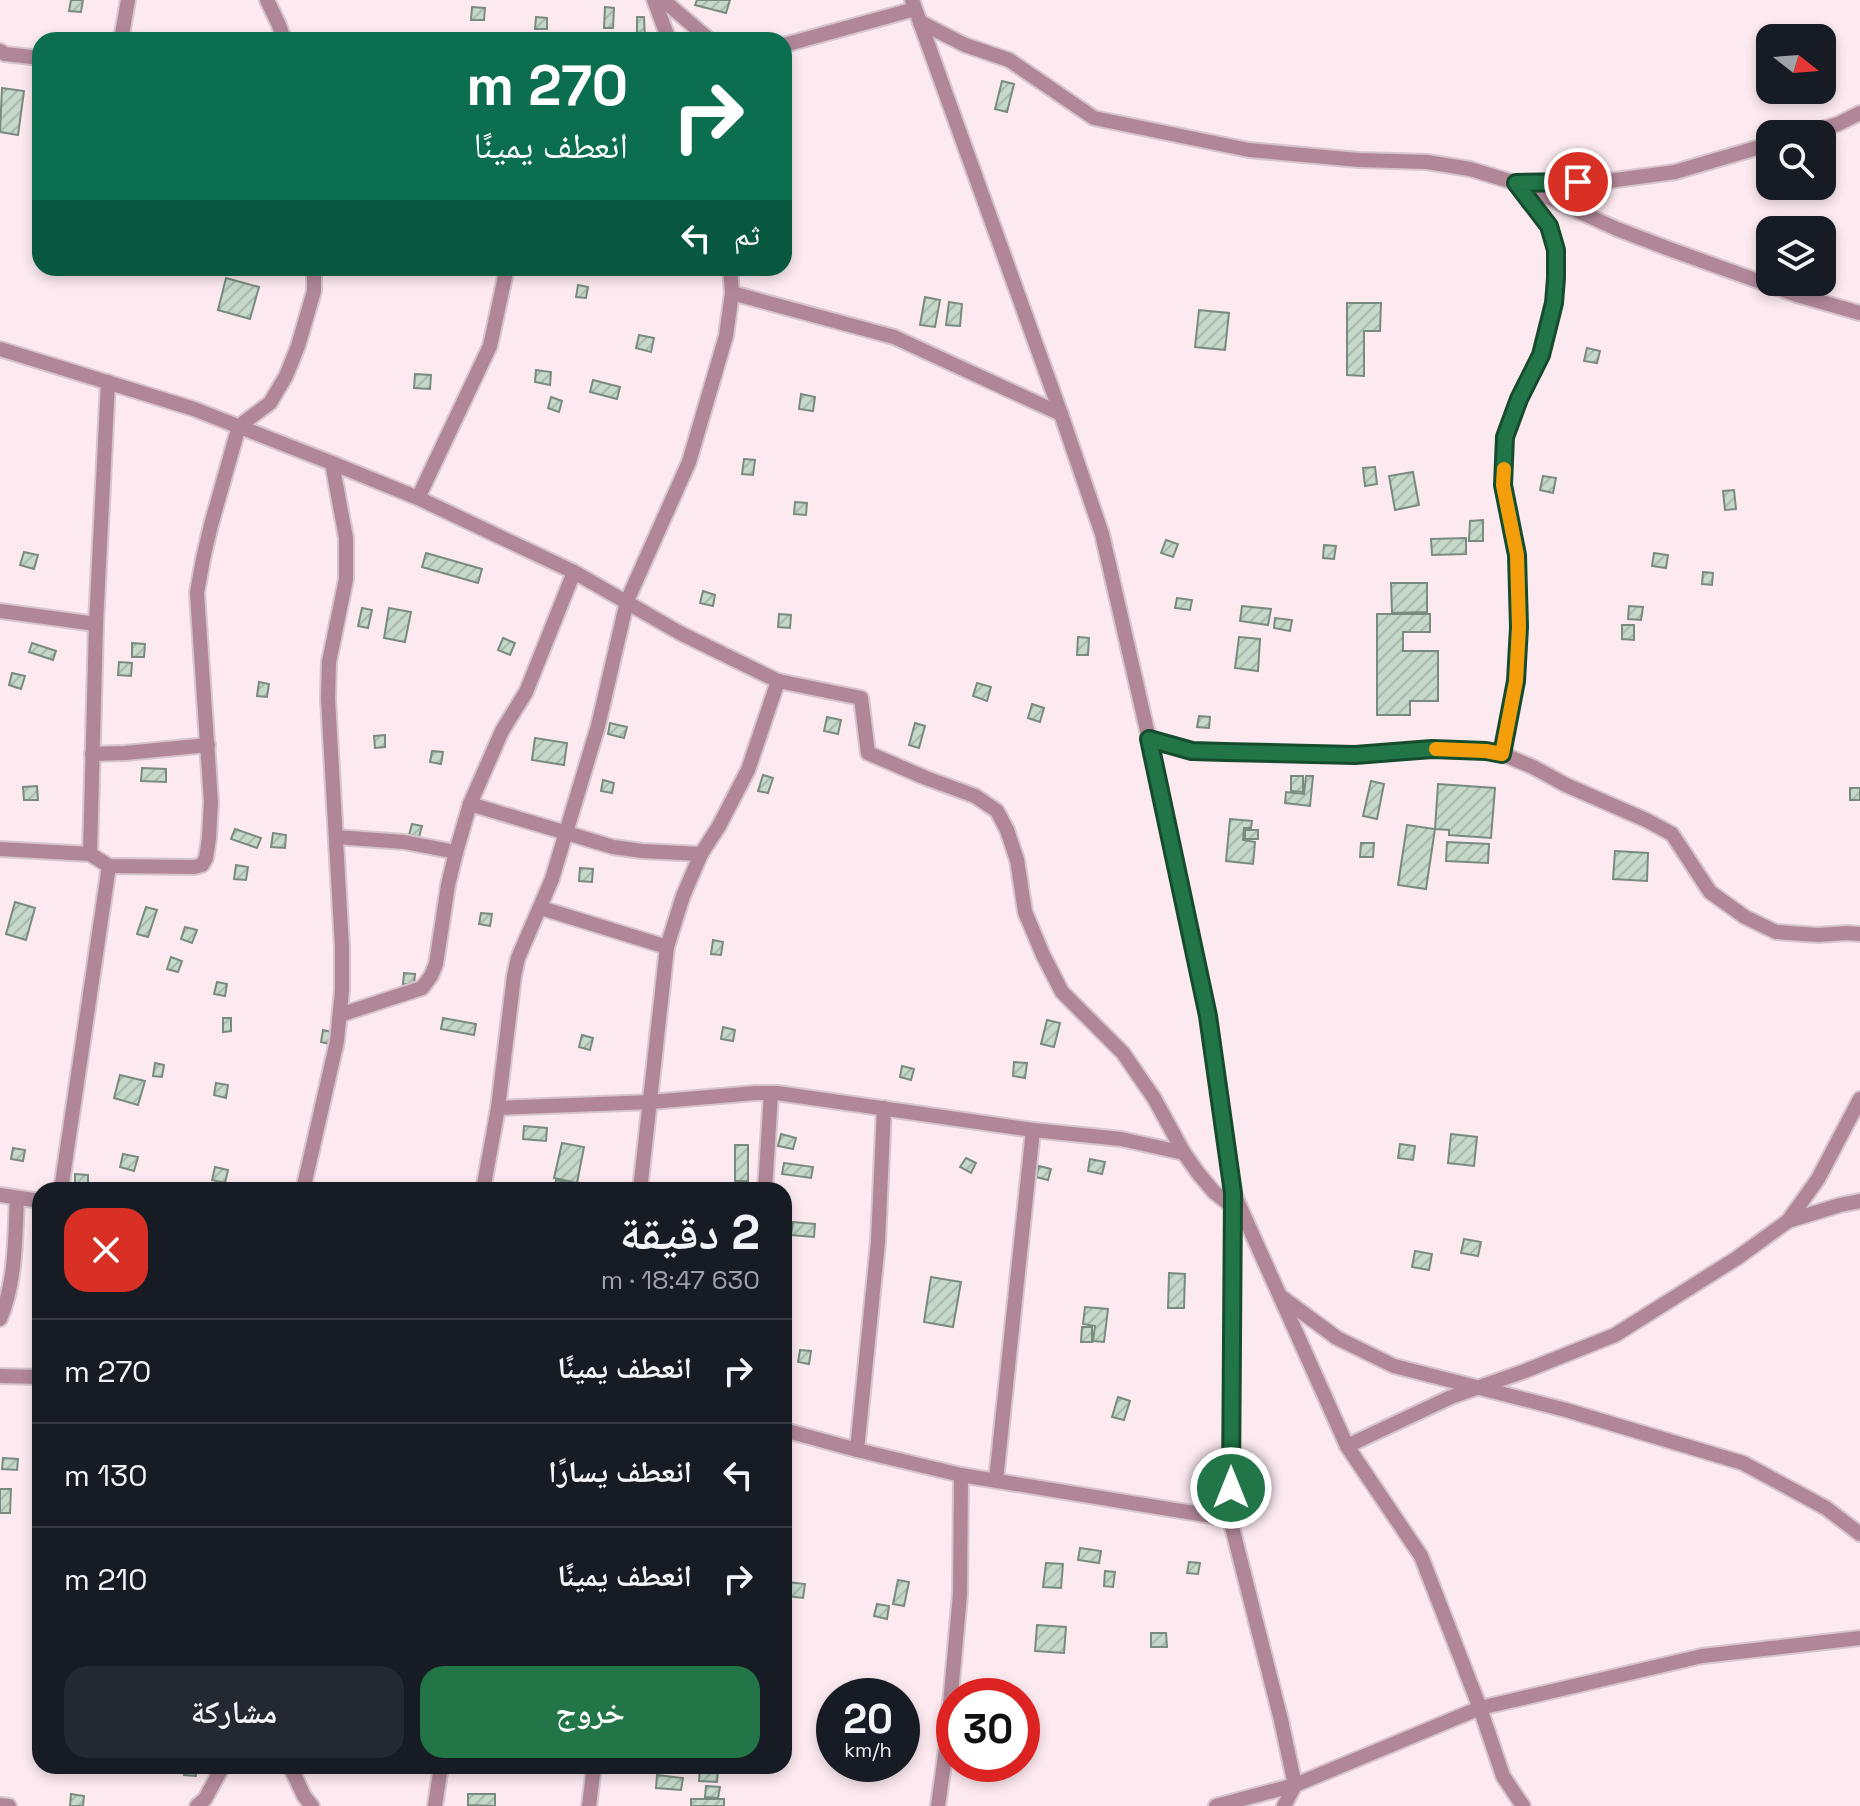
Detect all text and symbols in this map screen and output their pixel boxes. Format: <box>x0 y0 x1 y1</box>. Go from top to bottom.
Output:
north arrow <box>1756 24 1836 104</box>
map controls <box>1756 24 1836 296</box>
text: 270 m <box>466 50 628 121</box>
icon: right <box>656 64 760 168</box>
button: search <box>1756 120 1836 200</box>
text: انعطف يمينًا <box>474 123 628 169</box>
pin <box>1544 148 1612 216</box>
icon: arrive <box>1556 160 1600 204</box>
text: ثم <box>734 215 760 254</box>
icon: left <box>674 216 718 260</box>
button: layers <box>1756 216 1836 296</box>
text: 2 دقيقة <box>620 1202 760 1263</box>
button: close <box>64 1208 148 1292</box>
text: 630 m · 18:47 <box>601 1263 760 1297</box>
text: انعطف يمينًا <box>557 1348 692 1387</box>
icon: right <box>716 1349 760 1393</box>
text: 270 m <box>64 1352 151 1391</box>
position arrow <box>1189 1446 1273 1530</box>
text: انعطف يسارًا <box>548 1452 692 1491</box>
icon: left <box>716 1453 760 1497</box>
text: 130 m <box>64 1456 147 1495</box>
text: انعطف يمينًا <box>557 1556 692 1595</box>
icon: right <box>716 1557 760 1601</box>
text: 210 m <box>64 1560 147 1599</box>
button: مشاركة <box>64 1666 404 1758</box>
button: خروج <box>420 1666 760 1758</box>
speed limit sign: 30 <box>936 1678 1040 1782</box>
text: 20 <box>843 1694 893 1745</box>
text: km/h <box>844 1737 892 1763</box>

